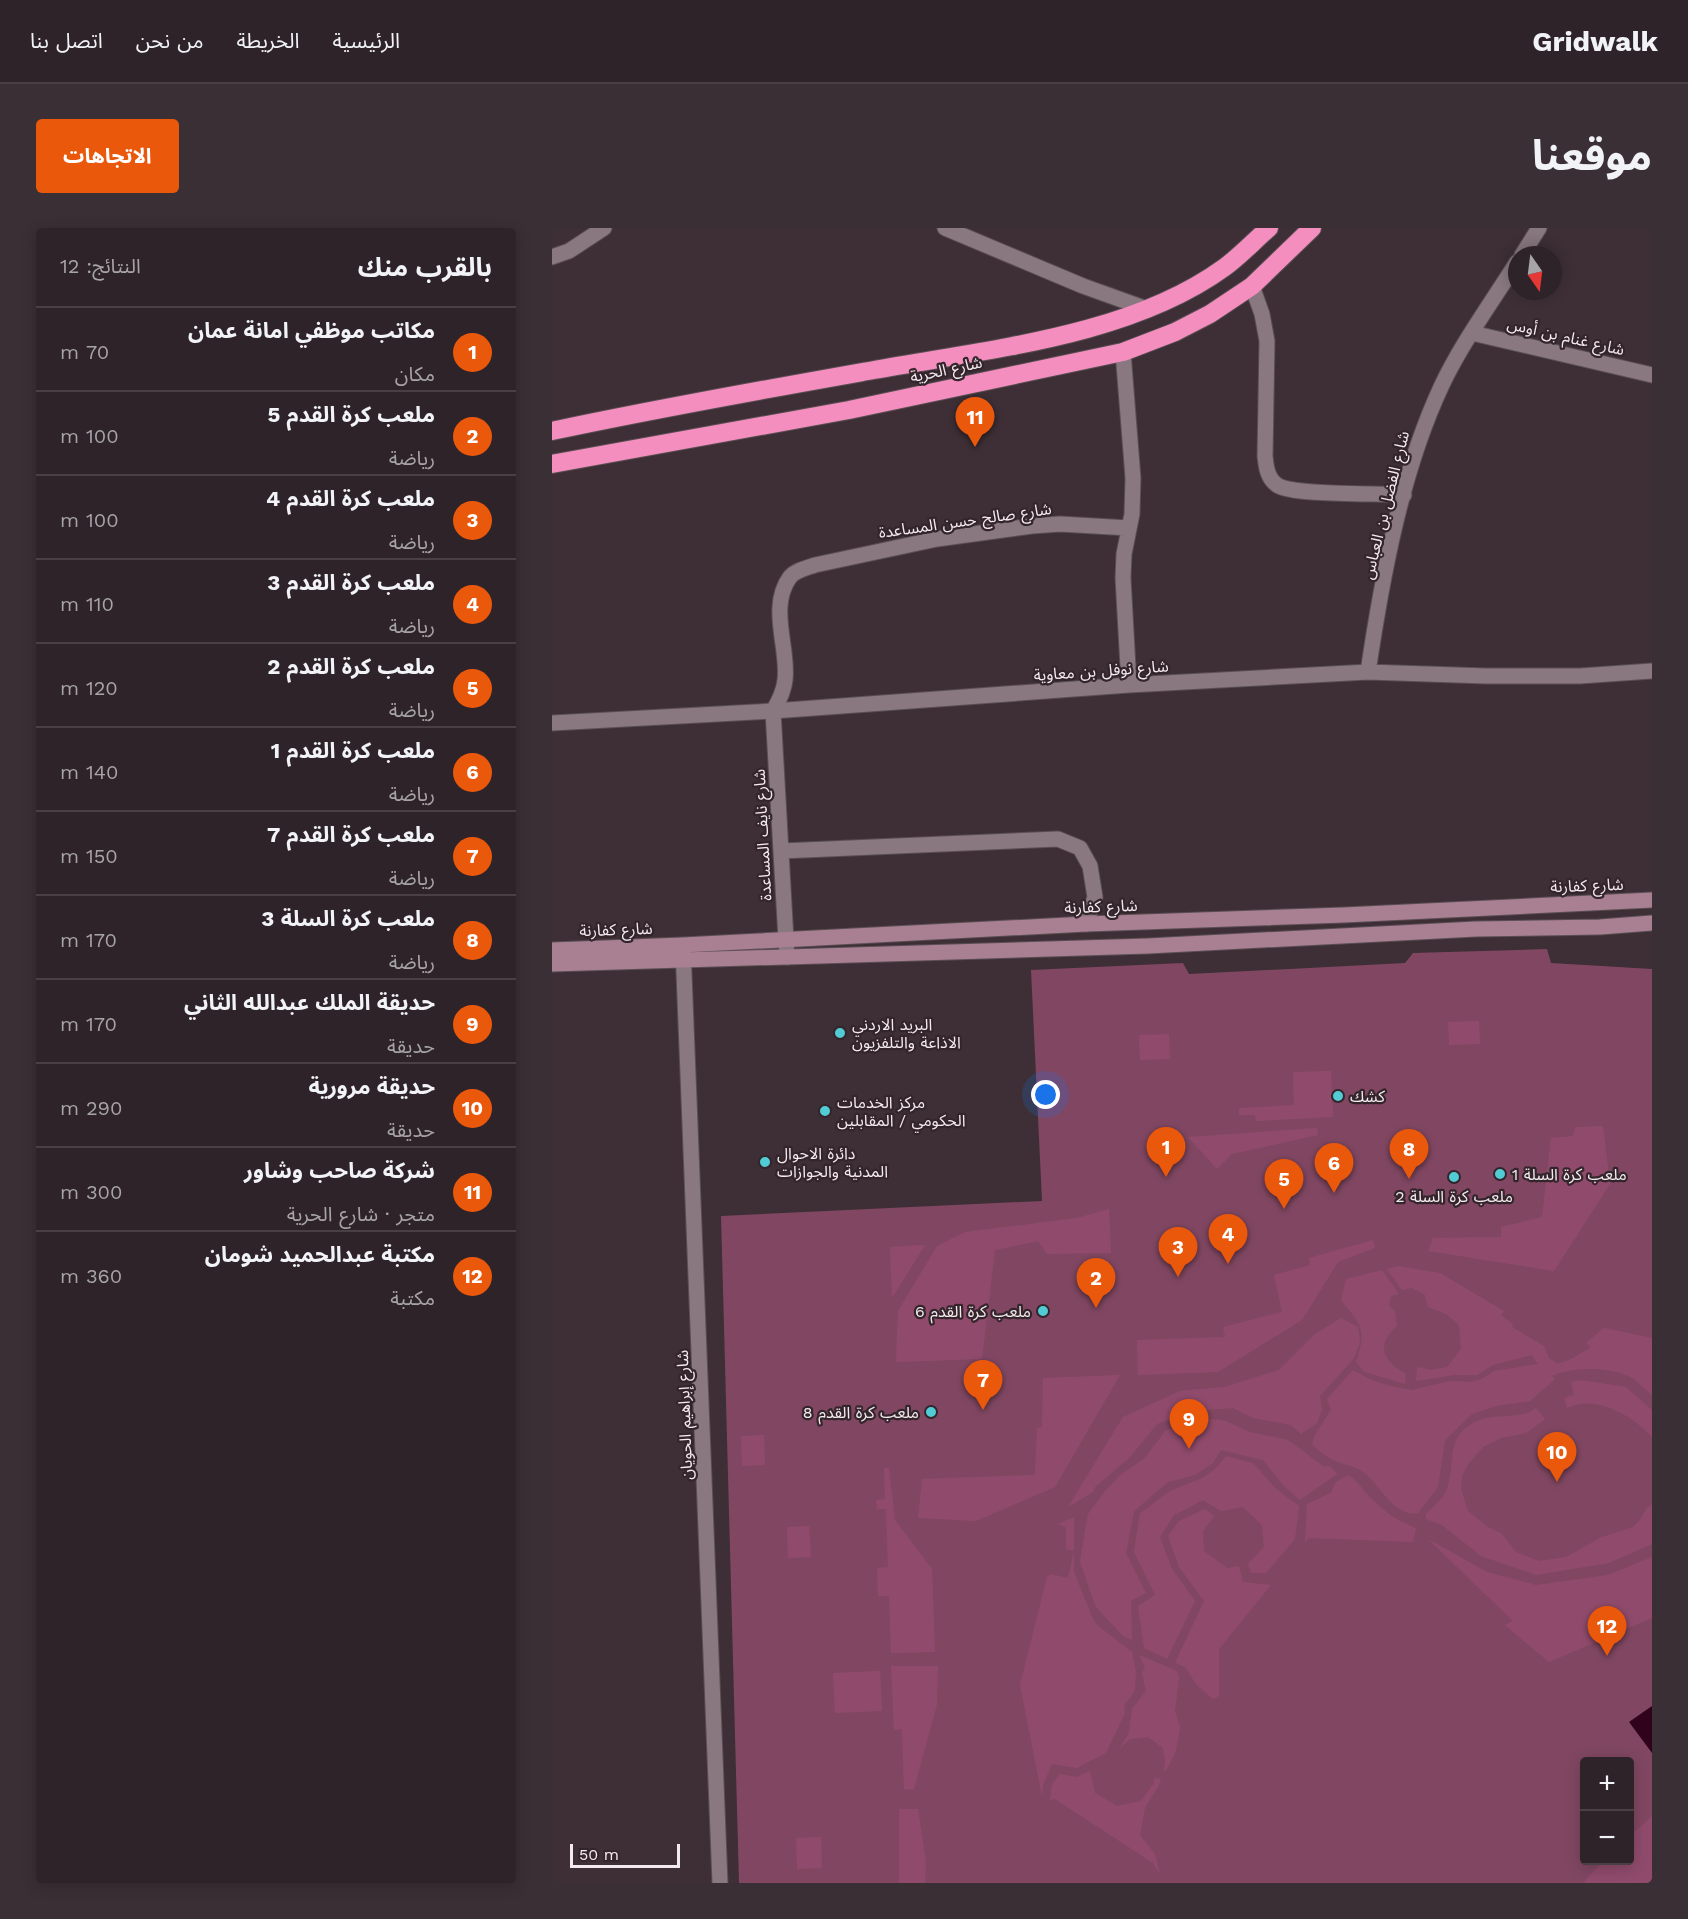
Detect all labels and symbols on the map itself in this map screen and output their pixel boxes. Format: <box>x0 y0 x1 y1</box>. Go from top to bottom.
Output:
north arrow <box>1508 246 1562 300</box>
street label: شارع غنام بن أوس <box>1505 314 1626 362</box>
street label: شارع الحرية <box>908 353 985 389</box>
pin: 11 <box>956 398 994 447</box>
street label: شارع الفضل بن العباس <box>1358 429 1416 582</box>
street label: شارع صالح حسن المساعدة <box>877 499 1053 545</box>
street label: شارع نوفل بن معاوية <box>1033 656 1169 688</box>
street label: شارع نايف المساعدة <box>750 768 778 901</box>
street label: شارع كفارنة <box>1550 875 1624 899</box>
street label: شارع كفارنة <box>1064 896 1138 920</box>
street label: شارع كفارنة <box>579 919 653 943</box>
place label: البريد الاردني الاذاعة والتلفزيون <box>852 1015 961 1052</box>
marker: البريد الاردني الاذاعة والتلفزيون <box>833 1026 847 1040</box>
your location <box>1031 1080 1060 1109</box>
place label: كشك <box>1350 1087 1385 1106</box>
marker: كشك <box>1331 1089 1345 1103</box>
place label: مركز الخدمات الحكومي / المقابلين <box>837 1093 965 1133</box>
marker: مركز الخدمات الحكومي / المقابلين <box>818 1104 832 1118</box>
pin: 1 <box>1146 1128 1186 1177</box>
pin: 8 <box>1390 1130 1428 1179</box>
place label: دائرة الاحوال المدنية والجوازات <box>777 1144 888 1181</box>
pin: 6 <box>1314 1144 1354 1193</box>
marker: دائرة الاحوال المدنية والجوازات <box>758 1155 772 1169</box>
pin: 5 <box>1264 1160 1304 1209</box>
place label: ملعب كرة السلة 1 <box>1512 1165 1627 1184</box>
marker: ملعب كرة السلة 1 <box>1493 1167 1507 1181</box>
marker: ملعب كرة السلة 2 <box>1447 1170 1461 1184</box>
place label: ملعب كرة السلة 2 <box>1395 1187 1513 1206</box>
pin: 4 <box>1208 1214 1248 1264</box>
pin: 3 <box>1158 1228 1198 1277</box>
pin: 2 <box>1076 1258 1116 1308</box>
place label: ملعب كرة القدم 6 <box>915 1302 1031 1324</box>
marker: ملعب كرة القدم 6 <box>1036 1304 1050 1318</box>
street label: شارع إبراهيم الحويان <box>673 1350 699 1480</box>
pin: 7 <box>964 1360 1002 1410</box>
pin: 9 <box>1170 1400 1208 1449</box>
place label: ملعب كرة القدم 8 <box>803 1403 919 1425</box>
marker: ملعب كرة القدم 8 <box>924 1405 938 1419</box>
pin: 10 <box>1538 1432 1576 1482</box>
pin: 12 <box>1588 1606 1626 1656</box>
scale bar <box>570 1841 680 1868</box>

